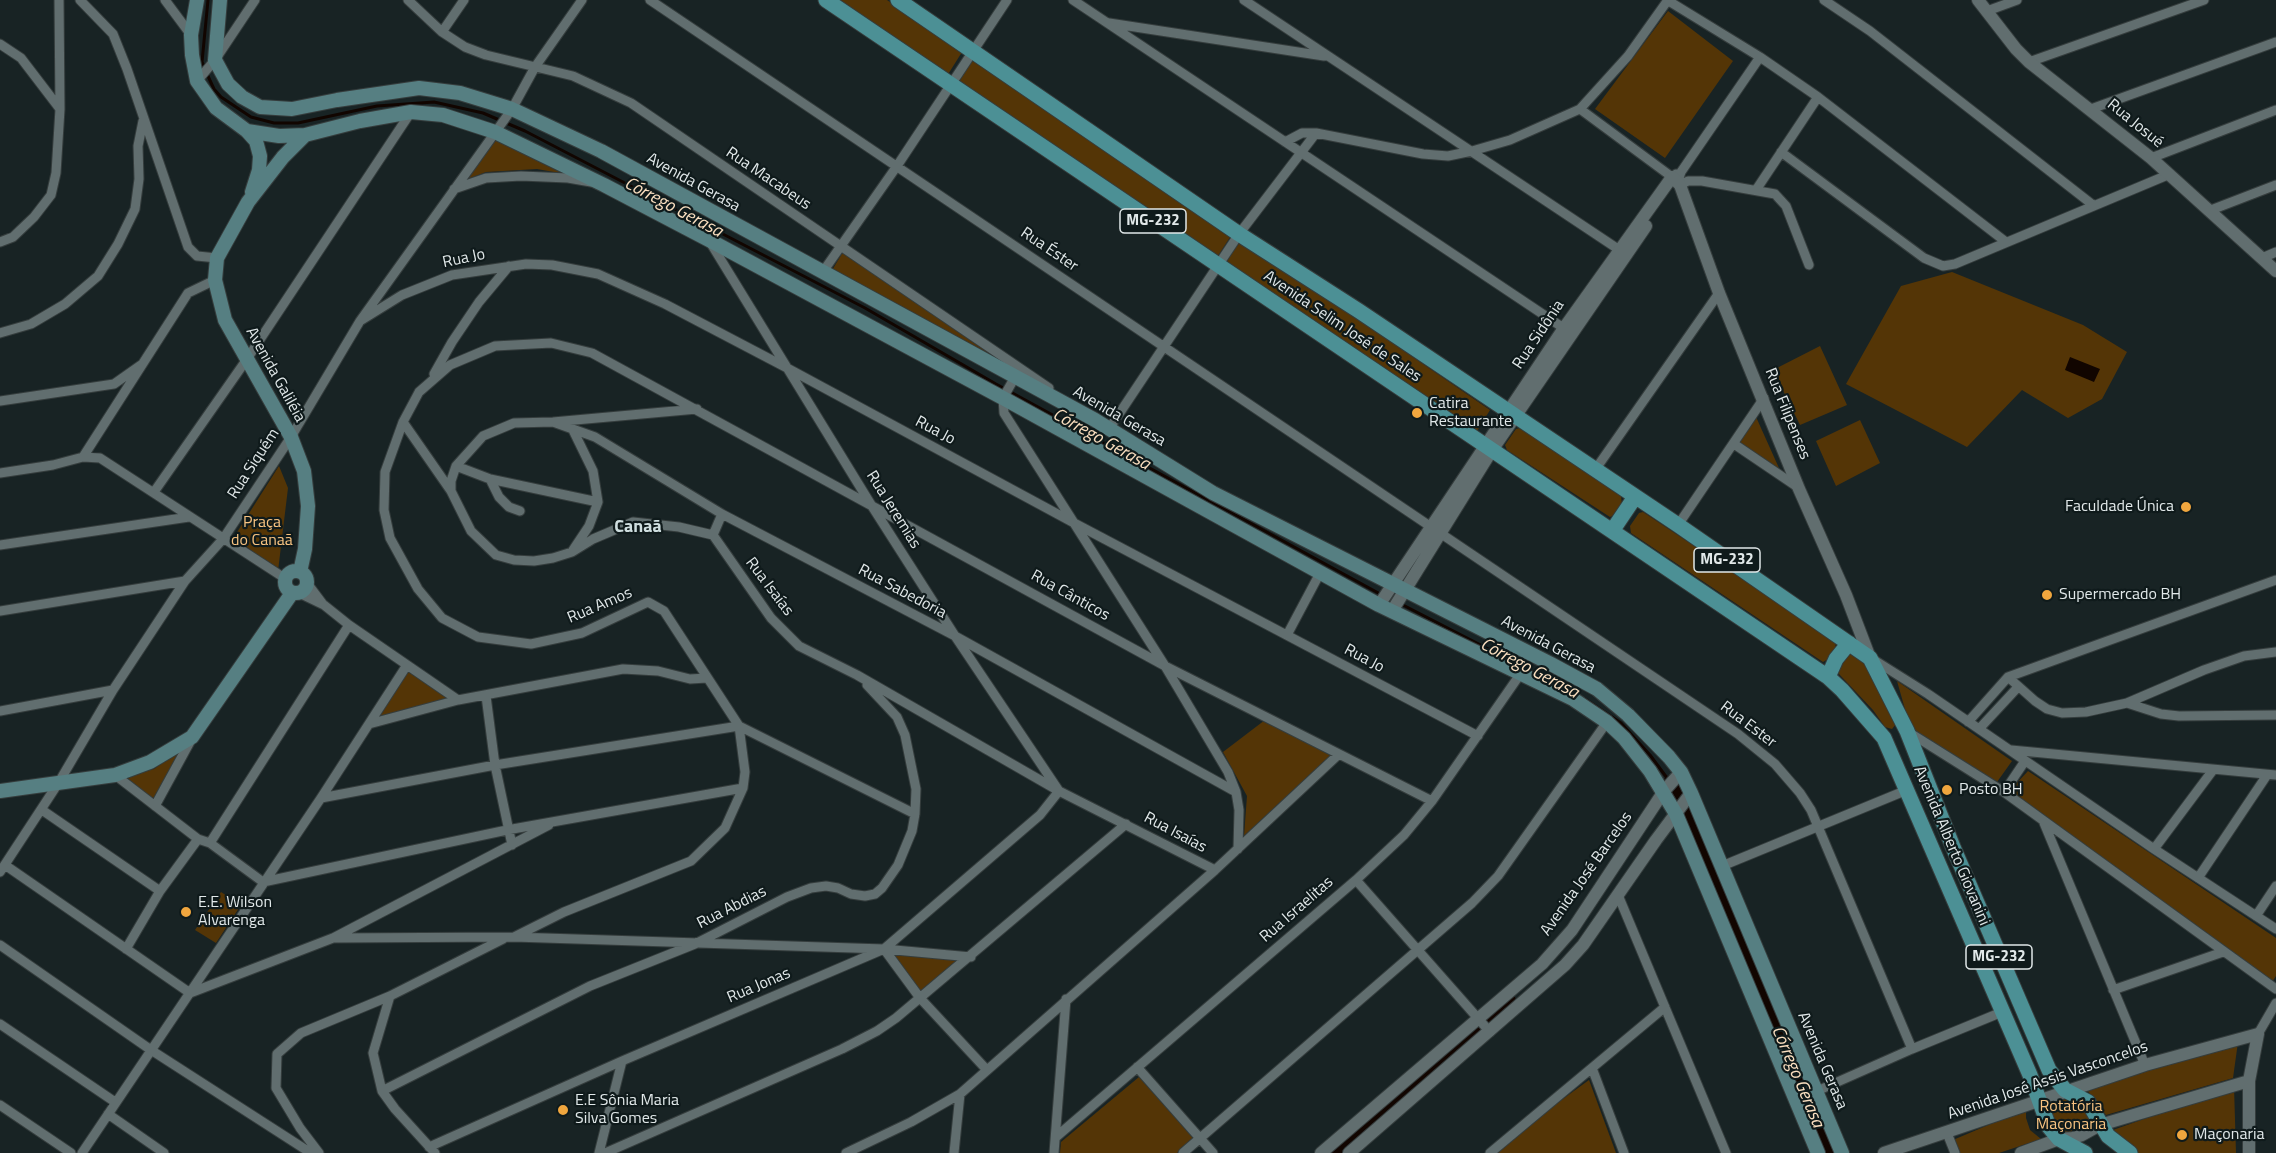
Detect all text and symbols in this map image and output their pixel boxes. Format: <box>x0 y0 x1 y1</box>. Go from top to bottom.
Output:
street label: Rua Josué <box>2103 96 2167 152</box>
street label: Rua Macabeus <box>722 143 814 215</box>
street label: Avenida Gerasa <box>643 149 743 217</box>
water label: Córrego Gerasa <box>620 173 726 243</box>
road number: MG-232 <box>1120 209 1186 233</box>
street label: Rua Éster <box>1017 224 1081 276</box>
street label: Rua Jo <box>441 245 487 273</box>
street label: Avenida Selim José de Sales <box>1260 267 1424 387</box>
street label: Rua Sidônia <box>1509 297 1569 373</box>
street label: Avenida Galiléia <box>241 324 309 426</box>
street label: Rua Filipenses <box>1760 365 1814 463</box>
street label: Avenida Gerasa <box>1069 383 1169 451</box>
place label: Catira Restaurante <box>1429 394 1512 432</box>
water label: Córrego Gerasa <box>1048 404 1154 476</box>
marker: Catira Restaurante <box>1410 406 1424 420</box>
street label: Rua Jo <box>912 412 958 450</box>
street label: Rua Siquém <box>224 425 284 503</box>
street label: Rua Jeremias <box>861 467 925 553</box>
place label: Faculdade Única <box>2065 497 2174 517</box>
marker: Faculdade Única <box>2179 500 2193 514</box>
park label: Praça do Canaã <box>231 513 293 551</box>
district label: Canaã <box>614 517 662 539</box>
road number: MG-232 <box>1694 548 1760 572</box>
street label: Rua Isaías <box>741 554 797 620</box>
street label: Rua Sabedoria <box>855 561 949 623</box>
street label: Rua Cânticos <box>1027 567 1113 625</box>
street label: Rua Amos <box>565 584 635 628</box>
place label: Supermercado BH <box>2059 585 2181 605</box>
marker: Supermercado BH <box>2040 588 2054 602</box>
street label: Avenida Gerasa <box>1498 612 1598 678</box>
water label: Córrego Gerasa <box>1476 634 1582 704</box>
street label: Rua Jo <box>1341 640 1387 678</box>
street label: Rua Ester <box>1716 698 1780 752</box>
street label: Avenida Alberto Giovanini <box>1909 763 1993 929</box>
place label: Posto BH <box>1959 780 2023 800</box>
marker: Posto BH <box>1940 783 1954 797</box>
street label: Avenida José Barcelos <box>1537 808 1637 940</box>
street label: Rua Isaías <box>1140 809 1210 857</box>
street label: Rua Israelitas <box>1256 873 1338 947</box>
street label: Rua Abdias <box>694 882 770 934</box>
place label: E.E. Wilson Alvarenga <box>198 893 272 931</box>
marker: E.E. Wilson Alvarenga <box>179 905 193 919</box>
road number: MG-232 <box>1966 945 2032 969</box>
street label: Rua Jonas <box>724 964 794 1008</box>
street label: Avenida Gerasa <box>1793 1009 1851 1113</box>
water label: Córrego Gerasa <box>1766 1023 1828 1131</box>
street label: Avenida José Assis Vasconcelos <box>1945 1038 2151 1124</box>
place label: E.E Sônia Maria Silva Gomes <box>575 1091 679 1129</box>
park label: Rotatória Maçonaria <box>2036 1097 2106 1135</box>
marker: E.E Sônia Maria Silva Gomes <box>556 1103 570 1117</box>
place label: Maçonaria <box>2194 1125 2264 1145</box>
marker: Maçonaria <box>2175 1128 2189 1142</box>

